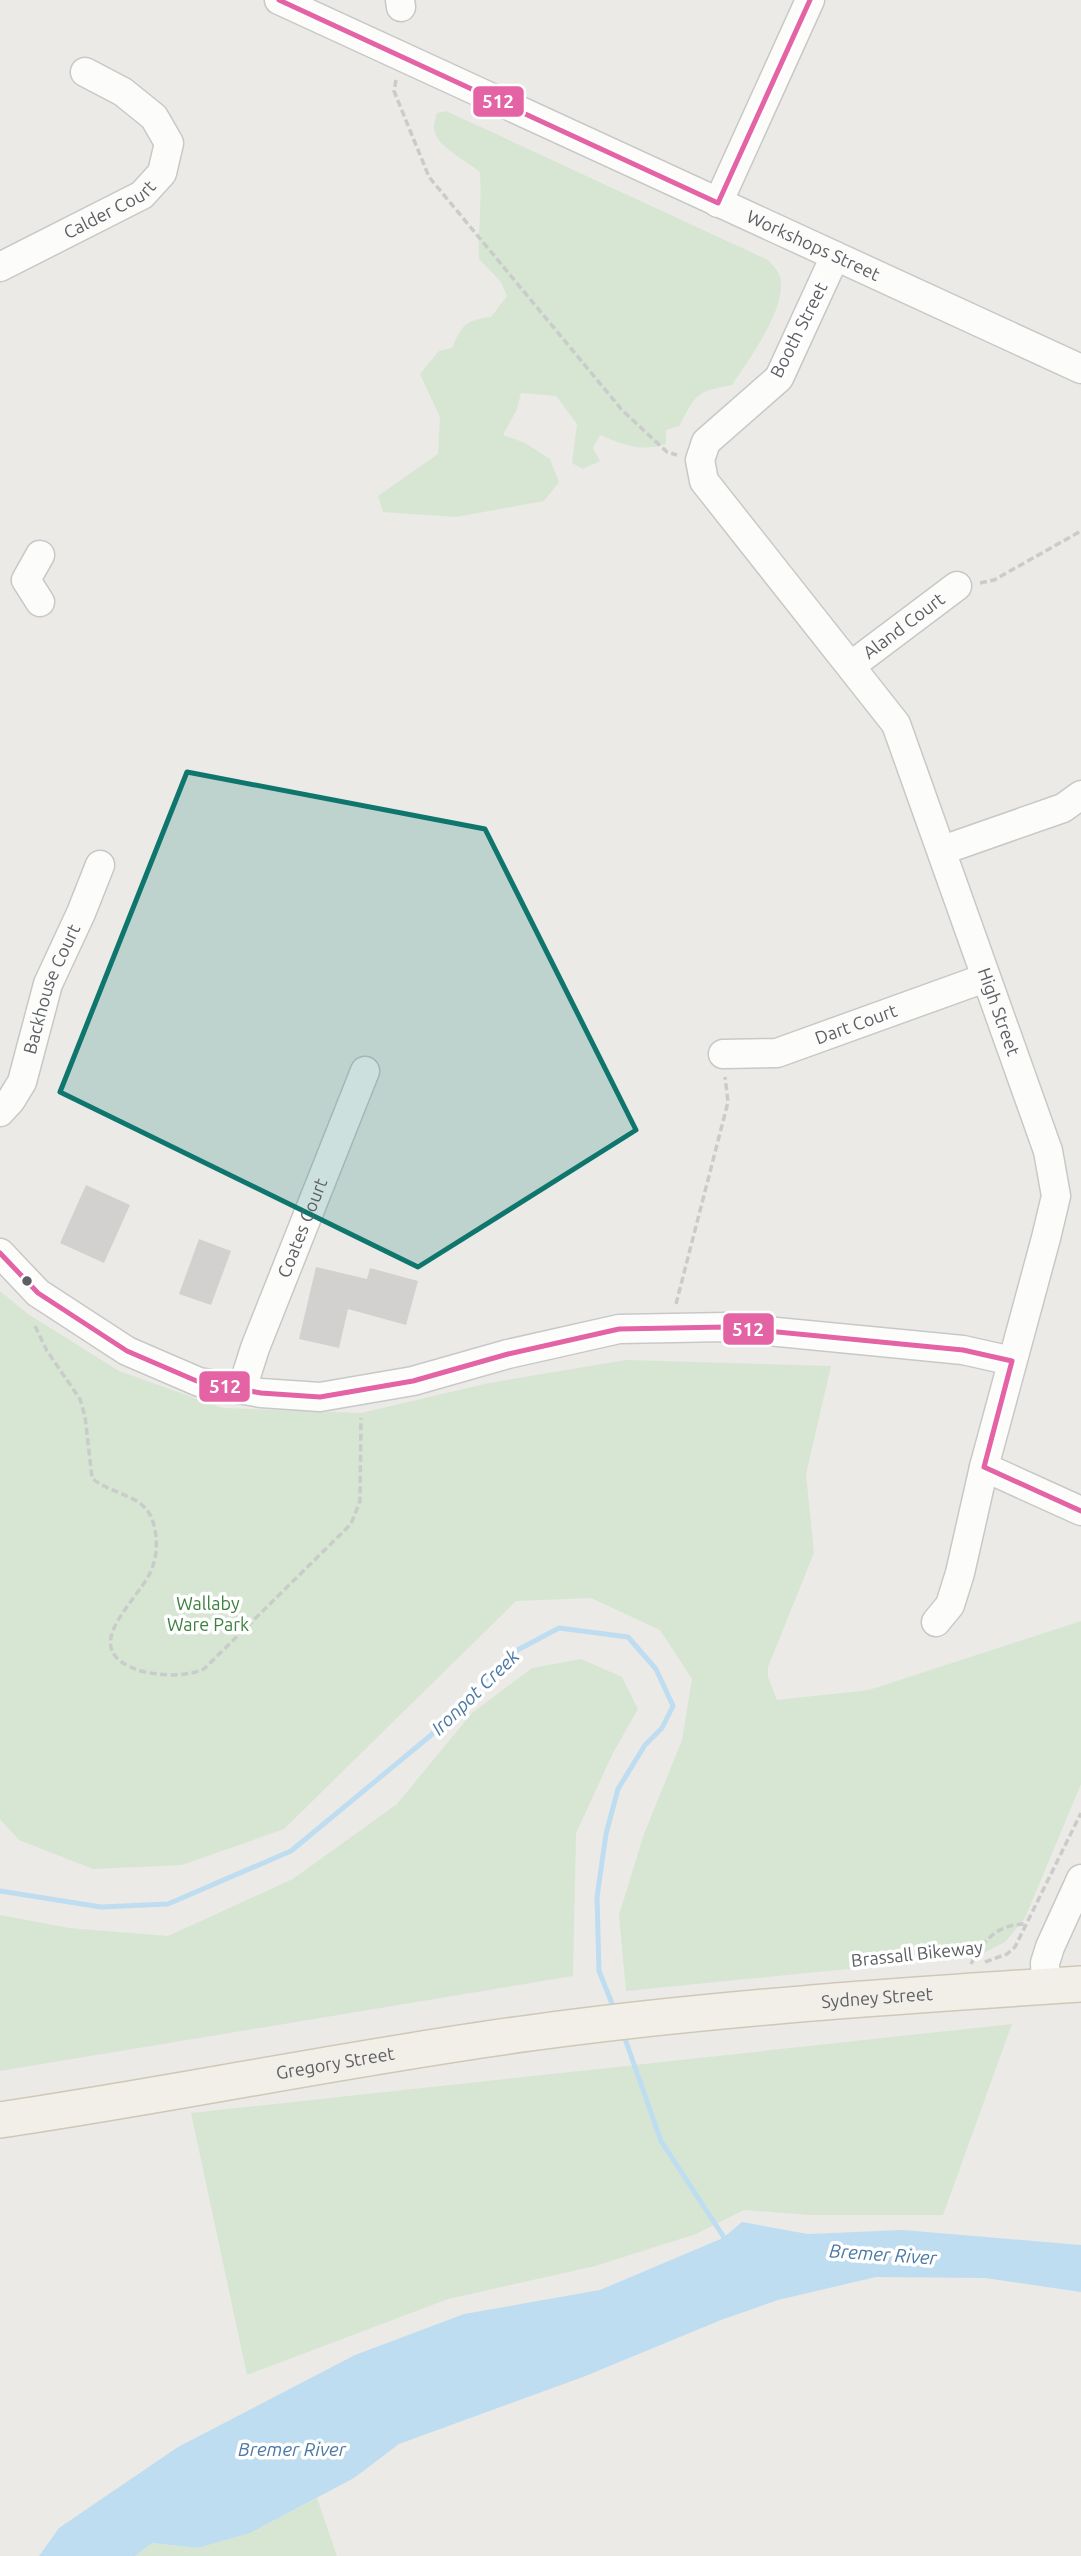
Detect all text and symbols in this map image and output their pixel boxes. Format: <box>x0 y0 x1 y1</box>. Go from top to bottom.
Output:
line badge: 512 <box>472 85 525 118</box>
text: 512 <box>482 90 514 112</box>
street label: Calder Court <box>60 176 159 242</box>
street label: Workshops Street <box>744 206 883 284</box>
street label: Booth Street <box>766 279 831 381</box>
street label: Aland Court <box>859 588 948 662</box>
street label: Backhouse Court <box>19 921 83 1056</box>
street label: High Street <box>975 965 1024 1058</box>
street label: Dart Court <box>812 1000 899 1048</box>
street label: Coates Court <box>273 1175 330 1280</box>
unlabelled marker <box>20 1274 34 1288</box>
line badge: 512 <box>722 1312 775 1346</box>
text: 512 <box>732 1318 764 1340</box>
line badge: 512 <box>198 1370 251 1403</box>
text: 512 <box>209 1375 241 1397</box>
park label: Wallaby Ware Park <box>167 1593 249 1634</box>
water label: Ironpot Creek <box>427 1645 524 1739</box>
street label: Brassall Bikeway <box>850 1936 984 1970</box>
street label: Sydney Street <box>821 1983 933 2011</box>
street label: Gregory Street <box>274 2043 396 2083</box>
water label: Bremer River <box>828 2239 938 2269</box>
water label: Bremer River <box>238 2438 347 2460</box>

